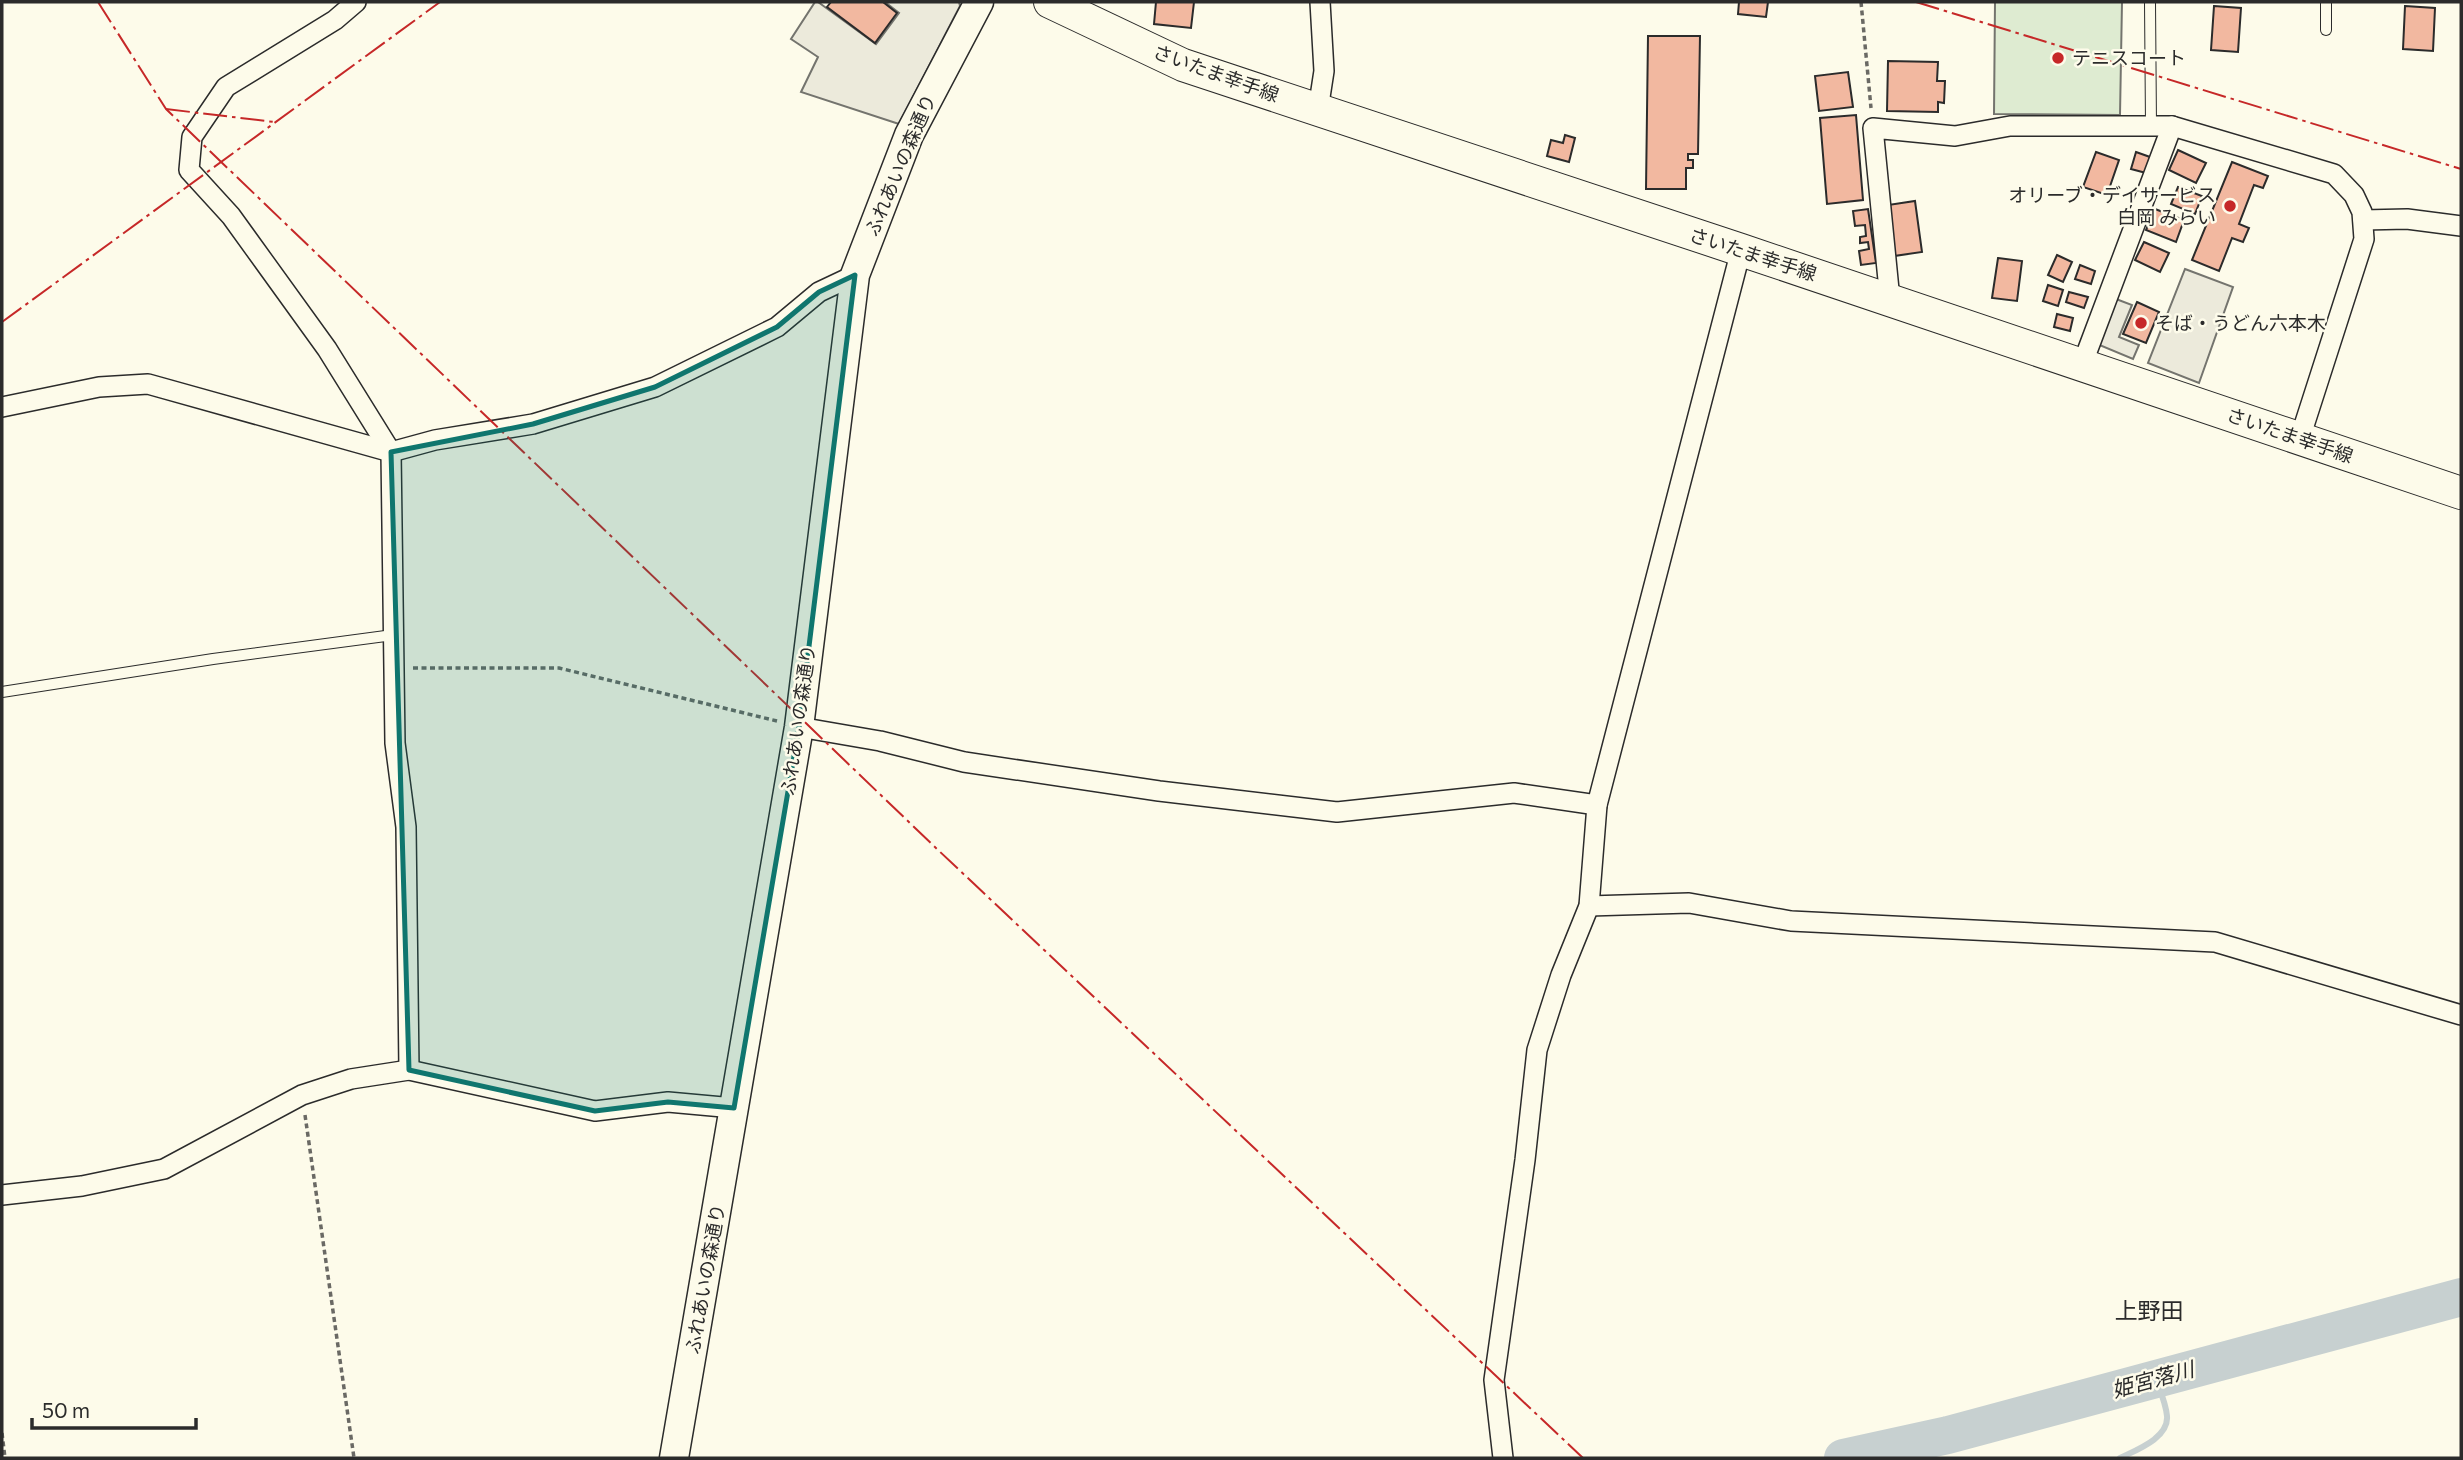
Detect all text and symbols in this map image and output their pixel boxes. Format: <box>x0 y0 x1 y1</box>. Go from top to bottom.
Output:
street label: さいたま幸手線 <box>1150 39 1282 106</box>
place label: テニスコート <box>2072 46 2186 69</box>
marker: テニスコート <box>2050 50 2066 66</box>
street label: ふれあいの森通り <box>859 90 940 239</box>
place label: オリーブ・デイサービス 白岡 みらい <box>2008 183 2216 228</box>
marker: オリーブ・デイサービス 白岡 みらい <box>2222 198 2238 214</box>
street label: さいたま幸手線 <box>1687 222 1820 285</box>
place label: そば・うどん六本木 <box>2155 311 2326 334</box>
marker: そば・うどん六本木 <box>2133 315 2149 331</box>
street label: さいたま幸手線 <box>2224 402 2357 467</box>
street label: ふれあいの森通り <box>776 643 819 797</box>
street label: ふれあいの森通り <box>680 1202 729 1356</box>
district label: 上野田 <box>2115 1296 2184 1324</box>
water label: 姫宮落川 <box>2109 1355 2198 1401</box>
scale bar <box>32 1386 196 1430</box>
text: 50 m <box>42 1397 90 1422</box>

